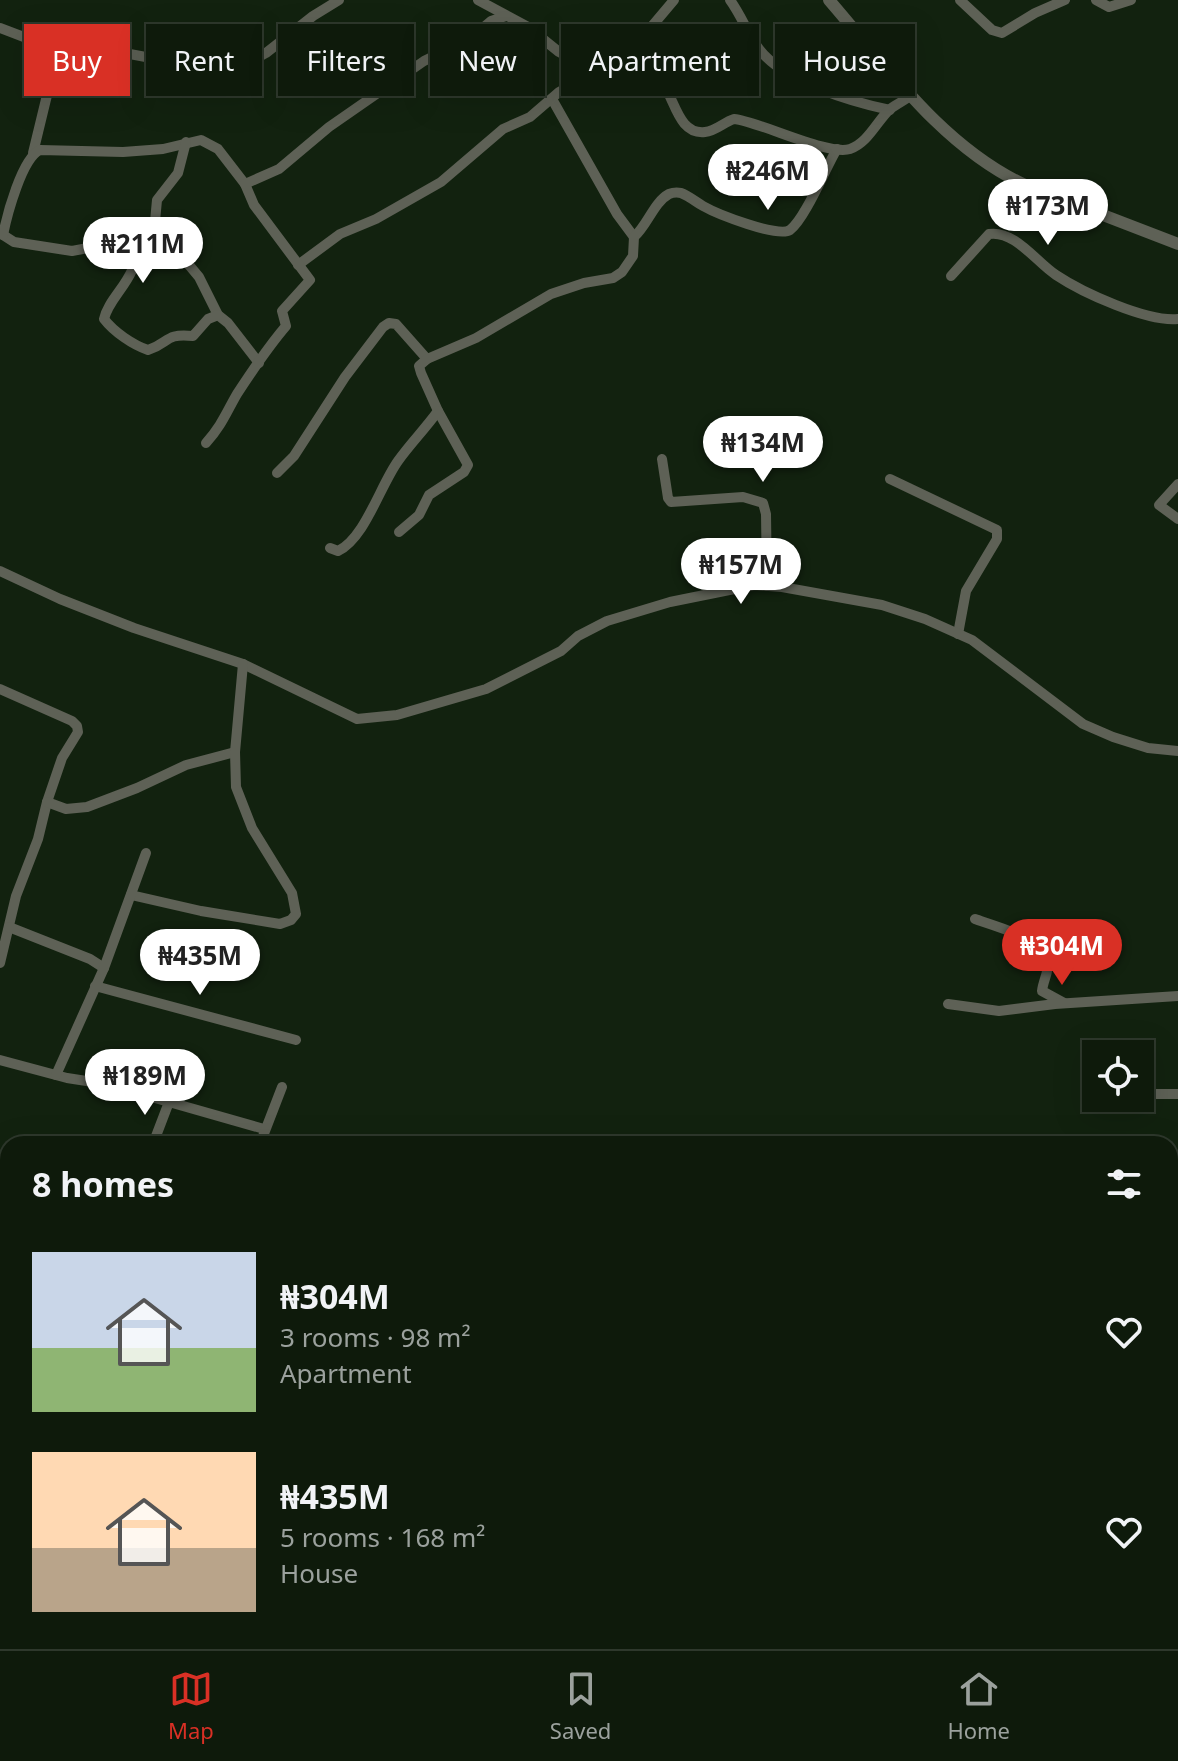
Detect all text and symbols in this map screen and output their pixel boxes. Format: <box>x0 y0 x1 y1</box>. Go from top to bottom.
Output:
chip: Buy <box>24 24 130 96</box>
chip: Rent <box>146 24 262 96</box>
chip: Filters <box>278 24 414 96</box>
chip: New <box>430 24 545 96</box>
chip: Apartment <box>561 24 759 96</box>
chip: House <box>775 24 915 96</box>
pin: ₦246M <box>712 144 824 212</box>
text: ₦246M <box>726 152 810 188</box>
pin: ₦173M <box>992 179 1104 247</box>
text: ₦173M <box>1006 187 1090 223</box>
pin: ₦211M <box>87 217 199 285</box>
text: ₦211M <box>101 225 185 261</box>
pin: ₦134M <box>707 416 819 484</box>
text: ₦134M <box>721 424 805 460</box>
pin: ₦157M <box>685 538 797 606</box>
text: ₦157M <box>699 546 783 582</box>
pin: ₦304M <box>1006 919 1118 987</box>
text: ₦304M <box>1020 927 1104 963</box>
pin: ₦435M <box>144 929 256 997</box>
text: ₦435M <box>158 937 242 973</box>
map controls <box>1082 1040 1154 1112</box>
button: locate <box>1082 1040 1154 1112</box>
pin: ₦189M <box>89 1049 201 1117</box>
text: ₦189M <box>103 1057 187 1093</box>
text: 8 homes <box>32 1161 174 1207</box>
icon: filters <box>1102 1162 1146 1206</box>
text: ₦304M <box>280 1273 390 1319</box>
icon: home <box>96 1284 192 1380</box>
icon: heart <box>1102 1310 1146 1354</box>
text: 3 rooms · 98 m² <box>280 1319 470 1355</box>
text: Apartment <box>280 1355 412 1391</box>
text: ₦435M <box>280 1473 390 1519</box>
icon: home <box>96 1484 192 1580</box>
icon: heart <box>1102 1510 1146 1554</box>
text: 5 rooms · 168 m² <box>280 1519 485 1555</box>
text: House <box>280 1555 358 1591</box>
tab: Map <box>168 1667 214 1745</box>
tab: Saved <box>550 1667 611 1745</box>
tab: Home <box>947 1667 1010 1745</box>

